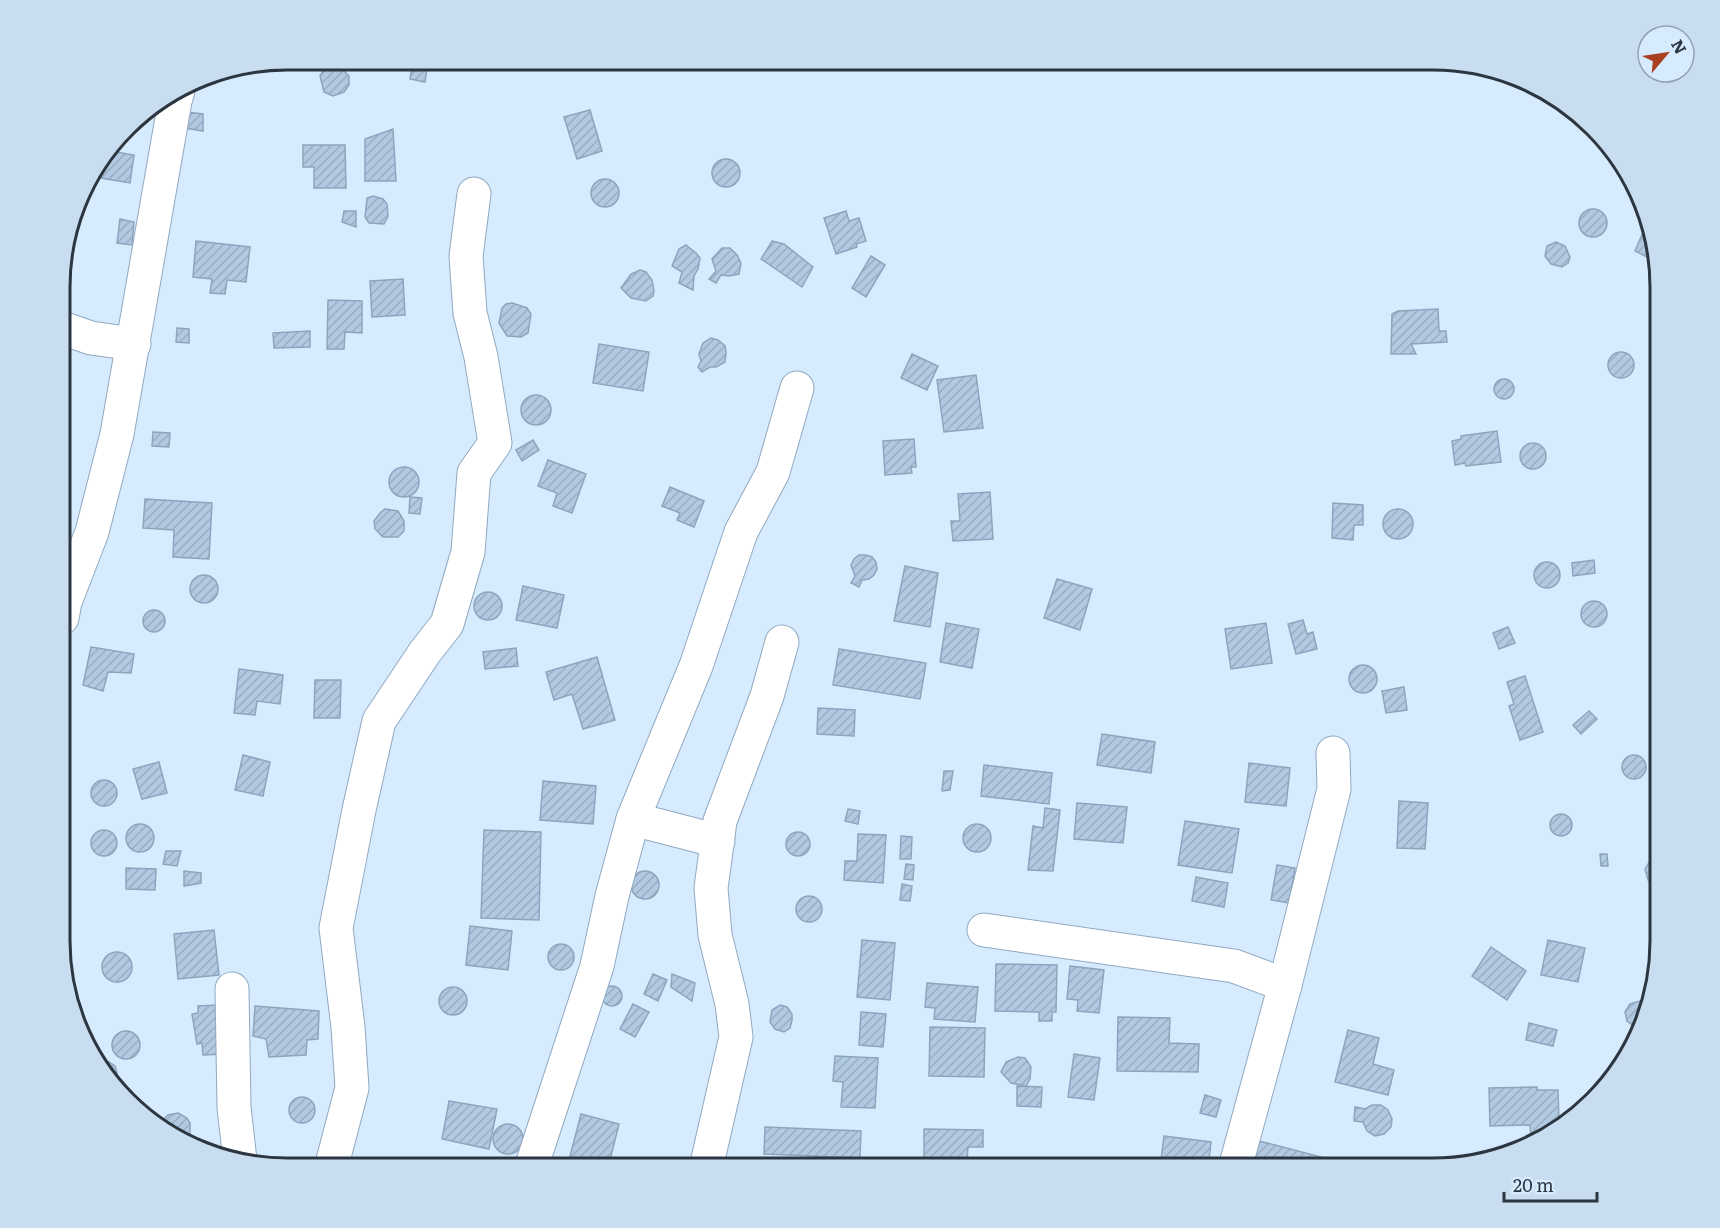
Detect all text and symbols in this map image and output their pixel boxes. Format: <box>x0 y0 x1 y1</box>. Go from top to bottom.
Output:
north arrow <box>1636 24 1696 84</box>
text: N <box>1666 35 1694 58</box>
scale bar <box>1504 1165 1597 1203</box>
text: 20 m <box>1513 1171 1554 1198</box>

